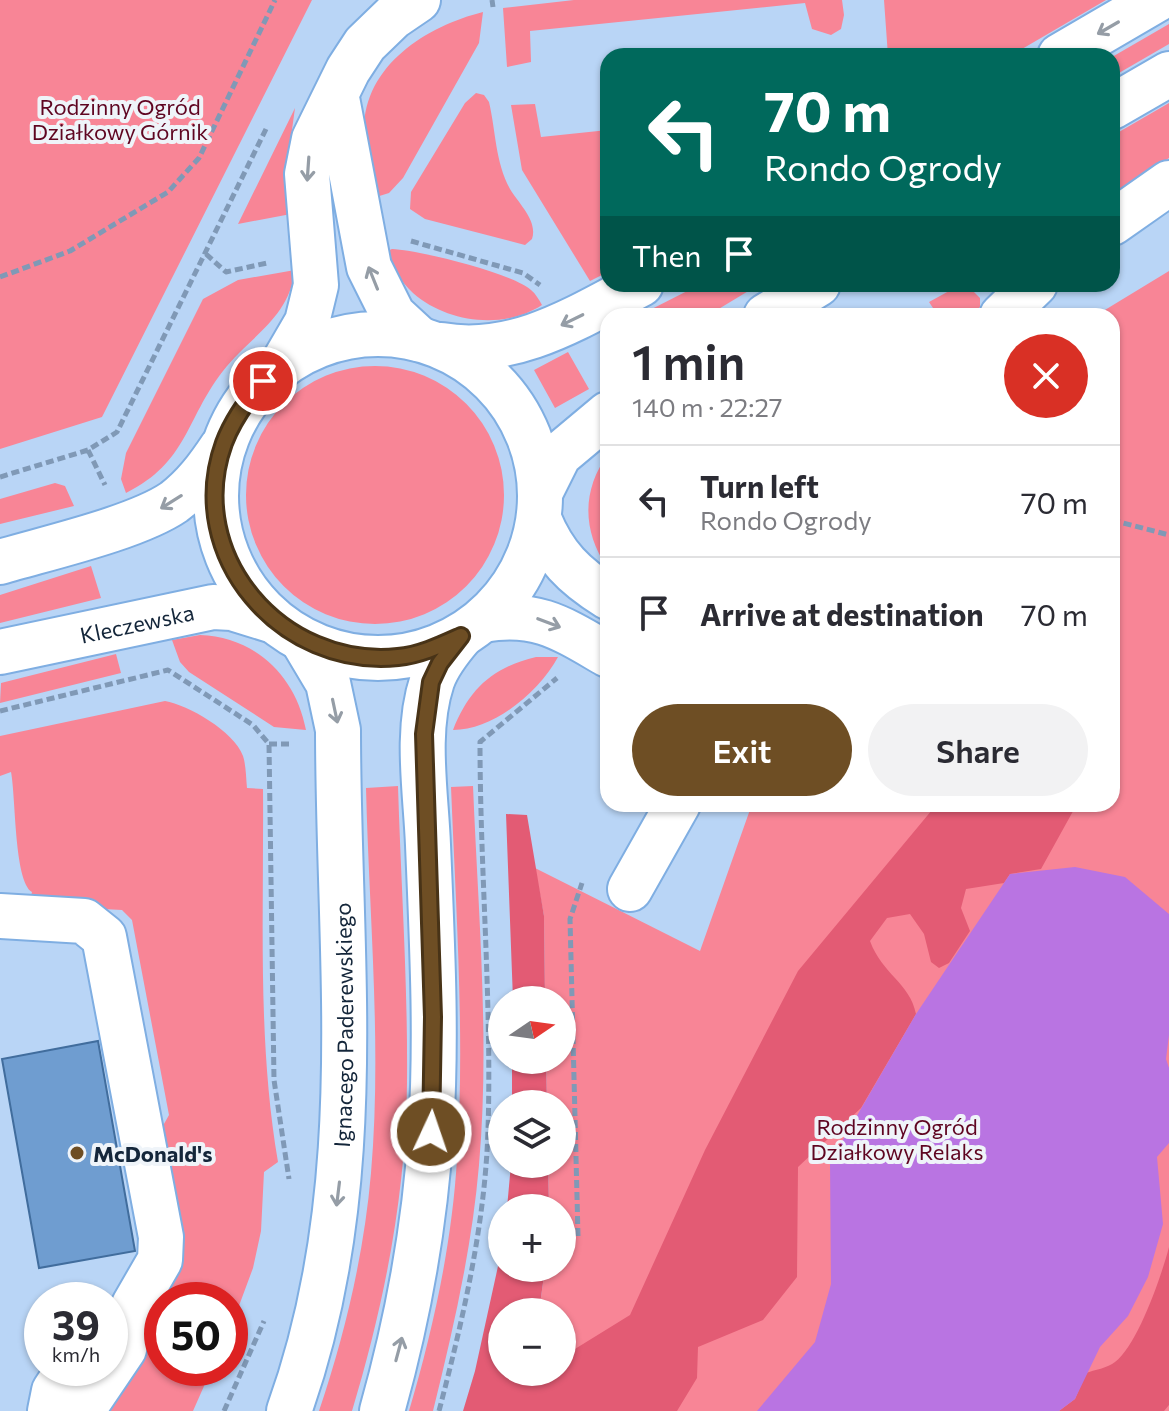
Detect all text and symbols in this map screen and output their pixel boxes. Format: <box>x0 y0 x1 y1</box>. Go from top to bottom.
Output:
one-way arrow <box>1097 20 1120 36</box>
text: 70 m <box>764 75 891 144</box>
icon: left <box>632 80 736 184</box>
park label: Rodzinny Ogród Działkowy Górnik <box>32 93 208 145</box>
text: Rondo Ogrody <box>764 144 1002 188</box>
one-way arrow <box>300 155 315 182</box>
icon: arrive <box>717 232 761 276</box>
text: Then <box>632 236 701 273</box>
one-way arrow <box>365 266 380 291</box>
one-way arrow <box>560 312 584 328</box>
text: 1 min <box>632 331 745 390</box>
button: close <box>1004 334 1088 418</box>
pin <box>229 347 297 415</box>
icon: arrive <box>241 359 285 403</box>
text: 140 m · 22:27 <box>632 391 782 422</box>
text: Turn left <box>700 467 819 504</box>
icon: left <box>632 479 676 523</box>
text: 70 m <box>1021 483 1088 520</box>
one-way arrow <box>161 493 183 510</box>
text: Rondo Ogrody <box>700 504 872 535</box>
icon: arrive <box>632 591 676 635</box>
text: Arrive at destination <box>700 595 984 632</box>
text: 70 m <box>1021 595 1088 632</box>
street label: Kleczewska <box>77 598 197 648</box>
one-way arrow <box>536 617 560 631</box>
one-way arrow <box>328 698 343 724</box>
button: Exit <box>632 704 852 796</box>
button: Share <box>868 704 1088 796</box>
street label: Ignacego Paderewskiego <box>327 902 358 1148</box>
north arrow <box>488 986 576 1074</box>
map controls <box>488 986 576 1386</box>
position arrow <box>389 1090 473 1174</box>
button: layers <box>488 1090 576 1178</box>
park label: Rodzinny Ogród Działkowy Relaks <box>811 1113 983 1165</box>
place label: McDonald's <box>93 1140 212 1167</box>
marker: McDonald's <box>68 1144 86 1162</box>
one-way arrow <box>330 1181 345 1206</box>
button: + <box>488 1194 576 1282</box>
speed limit sign: 50 <box>144 1282 248 1386</box>
button: − <box>488 1298 576 1386</box>
text: 39 <box>52 1299 100 1348</box>
one-way arrow <box>392 1337 407 1363</box>
text: km/h <box>52 1342 100 1366</box>

